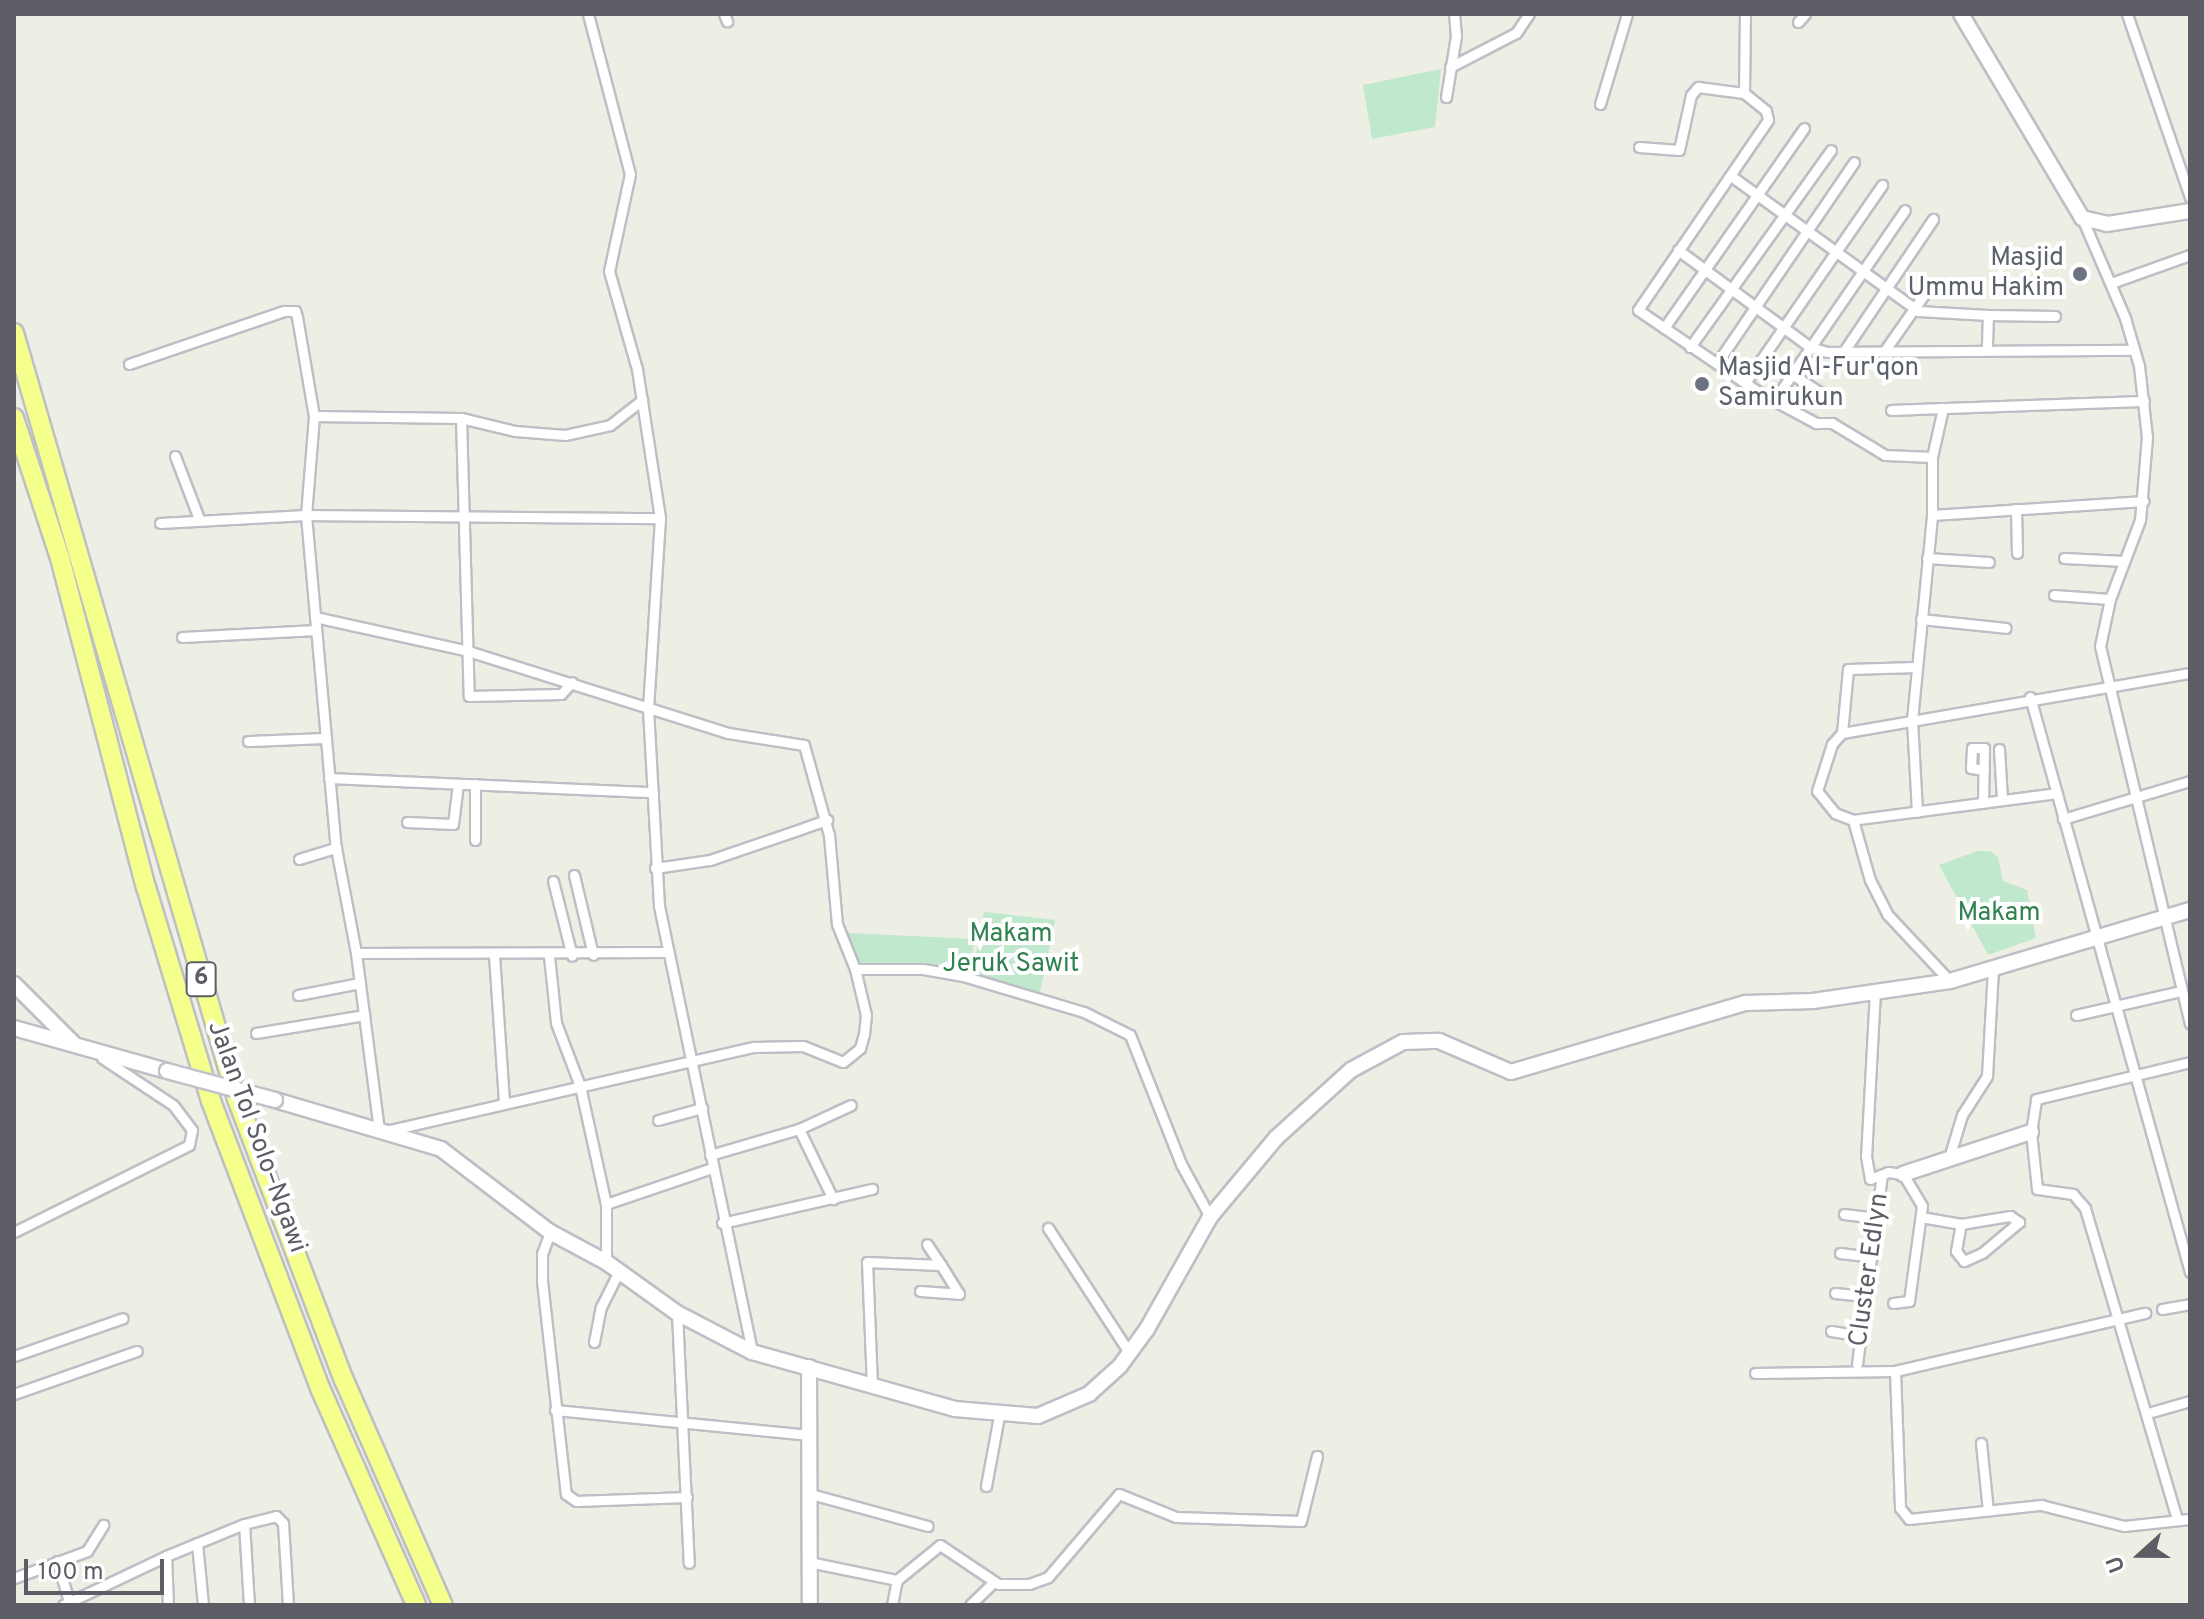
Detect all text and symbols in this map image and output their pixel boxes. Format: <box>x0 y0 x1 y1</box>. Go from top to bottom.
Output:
place label: Masjid Ummu Hakim <box>1907 243 2064 304</box>
marker: Masjid Ummu Hakim <box>2071 265 2089 283</box>
place label: Masjid Al-Fur'qon Samirukun <box>1718 353 1920 414</box>
marker: Masjid Al-Fur'qon Samirukun <box>1693 375 1711 393</box>
park label: Makam <box>1958 898 2040 930</box>
park label: Makam Jeruk Sawit <box>943 919 1079 980</box>
road number: 6 <box>185 959 217 999</box>
street label: Jalan Tol Solo–Ngawi <box>199 1016 313 1258</box>
street label: Cluster Edlyn <box>1844 1191 1896 1349</box>
north arrow <box>2100 1515 2180 1595</box>
scale bar <box>28 1543 168 1593</box>
text: U <box>2102 1552 2133 1576</box>
text: 100 m <box>38 1558 104 1588</box>

